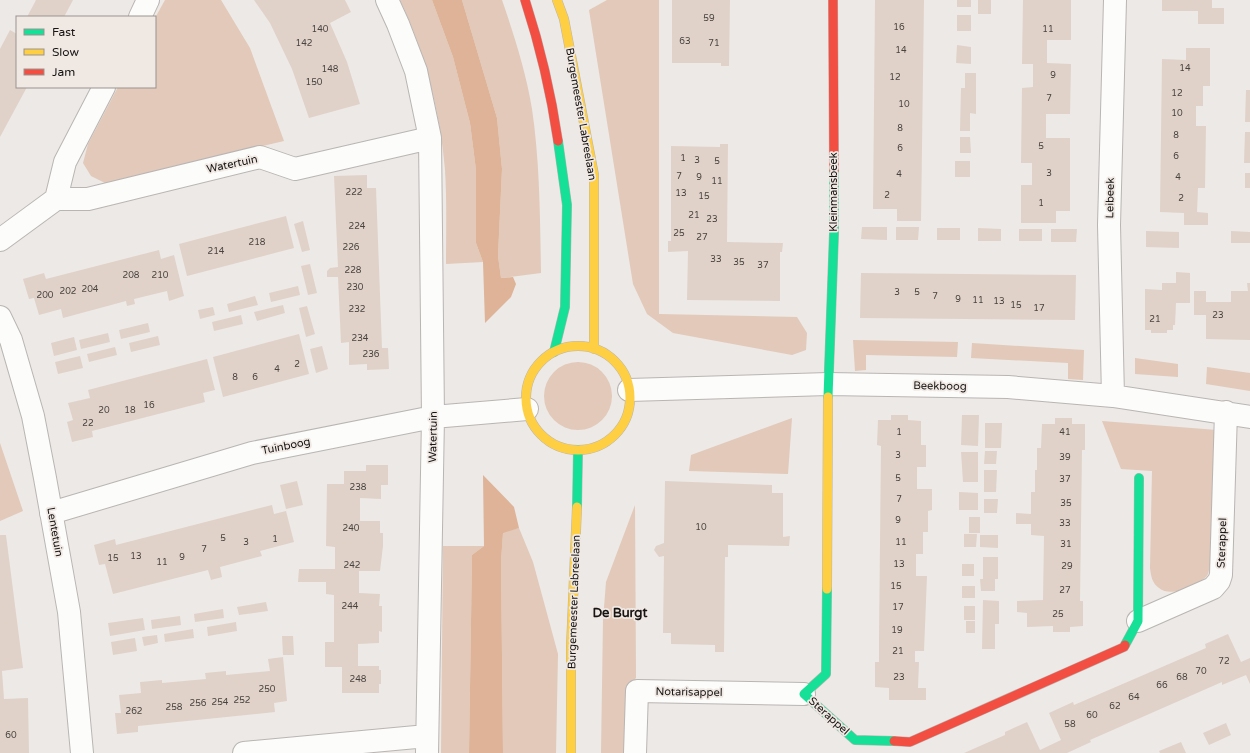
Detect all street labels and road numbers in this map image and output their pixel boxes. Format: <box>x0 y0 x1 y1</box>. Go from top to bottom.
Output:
street label: Burgemeester Labreelaan <box>563 47 599 181</box>
street label: Watertuin <box>205 152 259 176</box>
street label: Kleinmansbeek <box>827 152 840 232</box>
street label: Leibeek <box>1103 178 1117 218</box>
street label: Beekboog <box>913 379 967 393</box>
street label: Watertuin <box>426 411 440 463</box>
street label: Tuinboog <box>260 435 312 457</box>
street label: Lentetuin <box>44 506 66 558</box>
street label: Sterappel <box>1215 518 1229 568</box>
street label: Burgemeester Labreelaan <box>565 535 583 669</box>
street label: Notarisappel <box>655 685 723 699</box>
street label: Sterappel <box>806 694 852 738</box>

